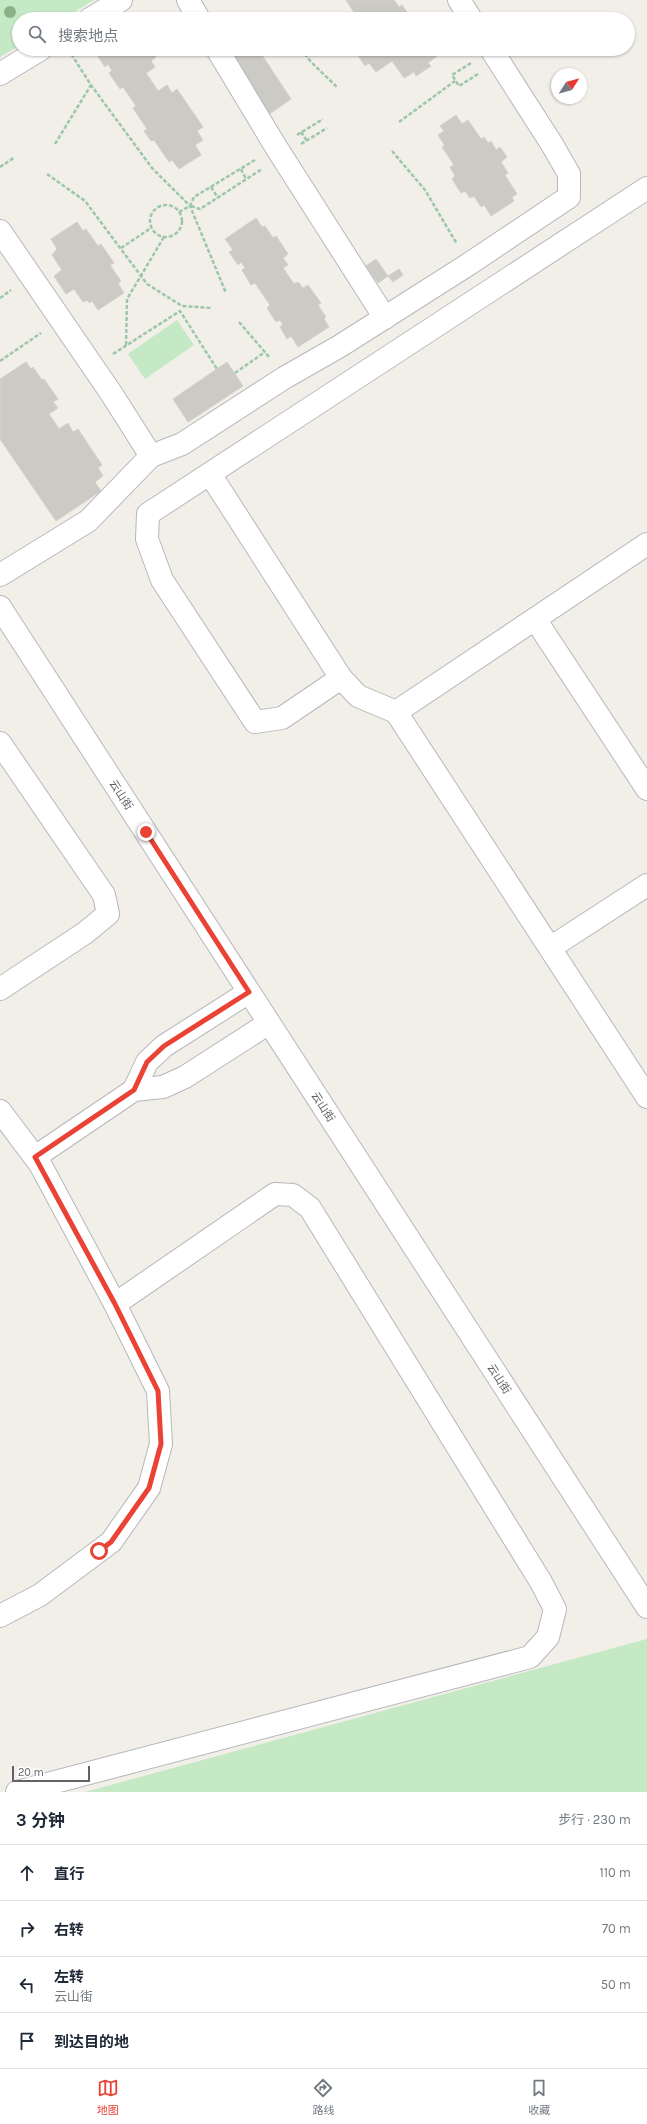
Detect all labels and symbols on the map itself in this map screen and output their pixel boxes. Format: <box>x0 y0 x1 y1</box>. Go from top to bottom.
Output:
north arrow <box>551 68 587 104</box>
street label: 云山街 <box>107 778 135 812</box>
route end <box>137 823 155 841</box>
street label: 云山街 <box>309 1090 337 1124</box>
street label: 云山街 <box>485 1362 513 1396</box>
route start <box>90 1542 108 1560</box>
scale bar <box>12 1764 90 1783</box>

